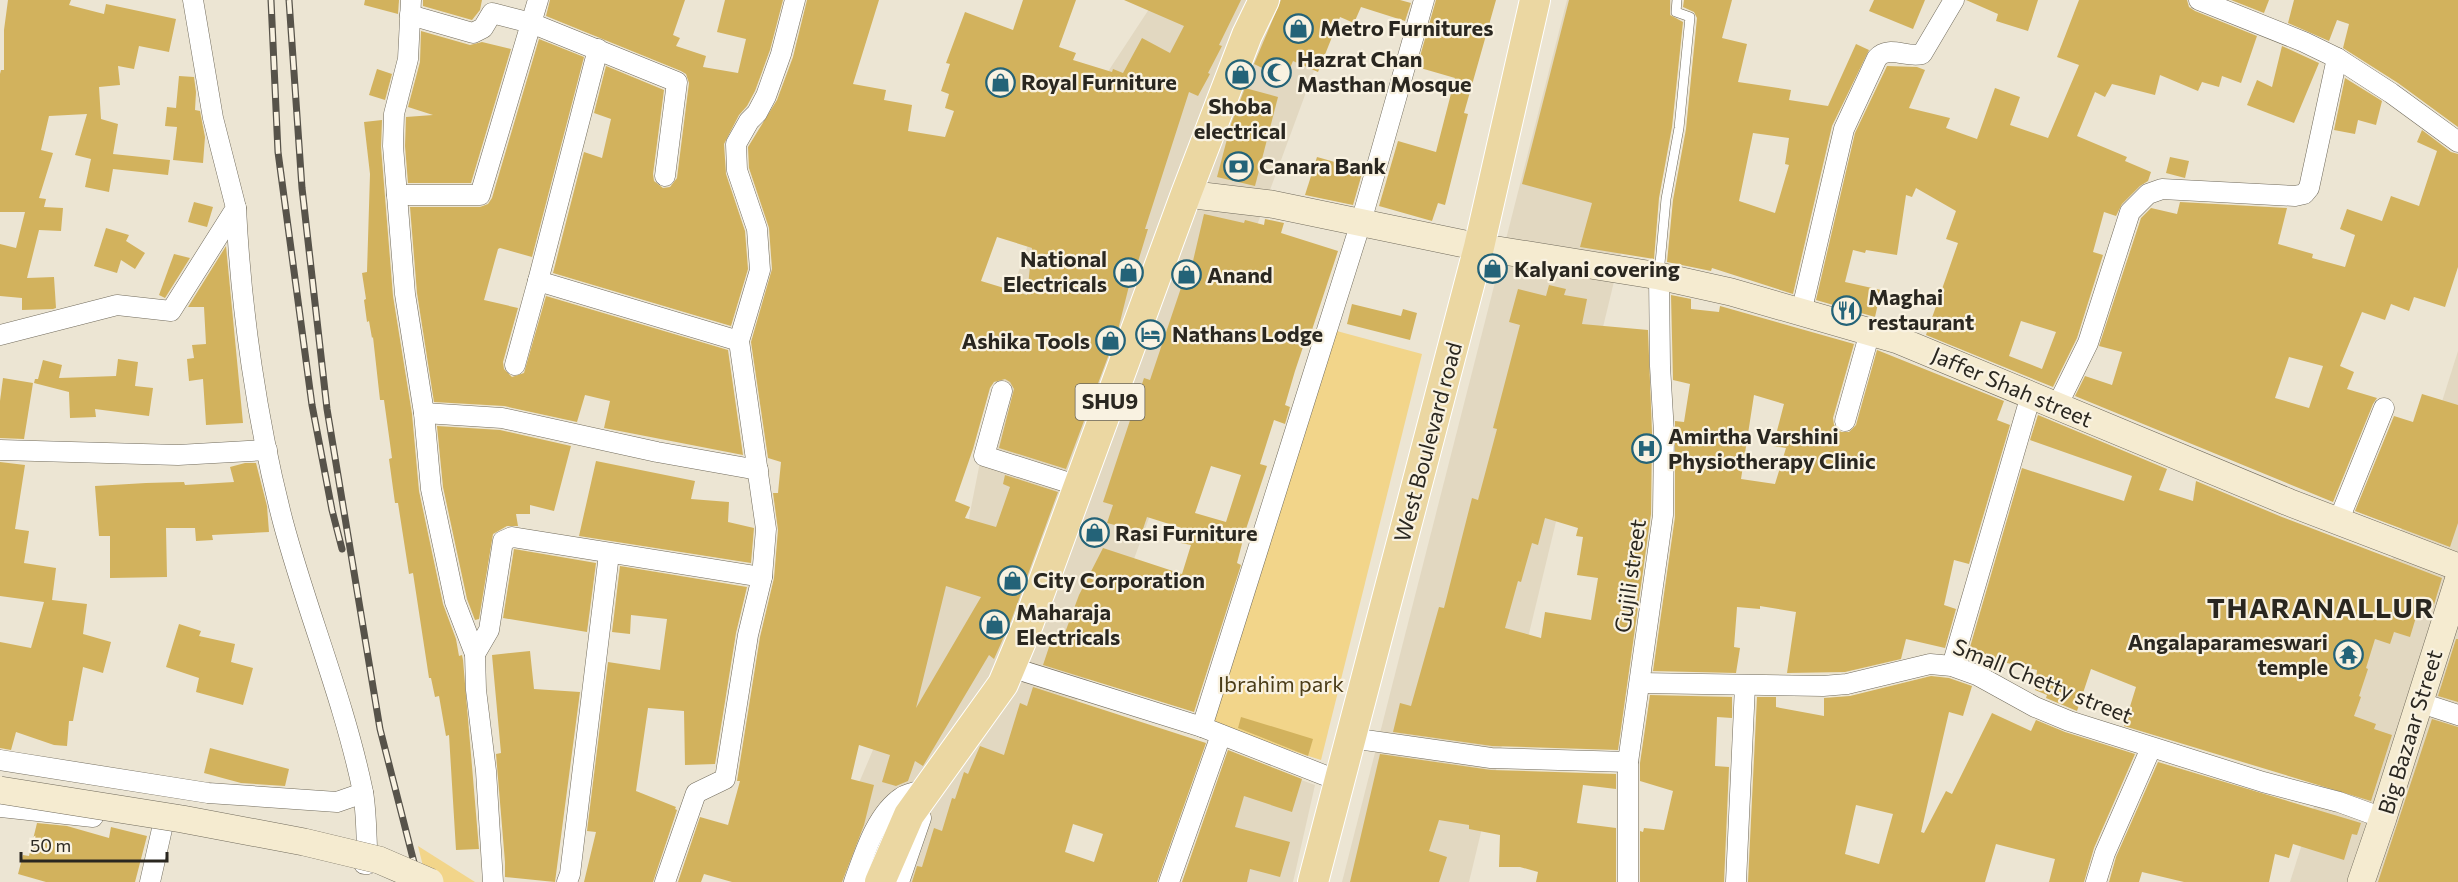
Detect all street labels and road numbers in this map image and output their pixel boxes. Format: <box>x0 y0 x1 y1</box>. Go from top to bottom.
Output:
street label: West Boulevard road <box>1388 339 1467 545</box>
street label: Jaffer Shah street <box>1928 340 2097 433</box>
road number: SHU9 <box>1076 384 1144 420</box>
street label: Gujili street <box>1608 517 1651 635</box>
street label: Small Chetty street <box>1949 632 2137 729</box>
street label: Big Bazaar Street <box>2372 646 2447 817</box>

